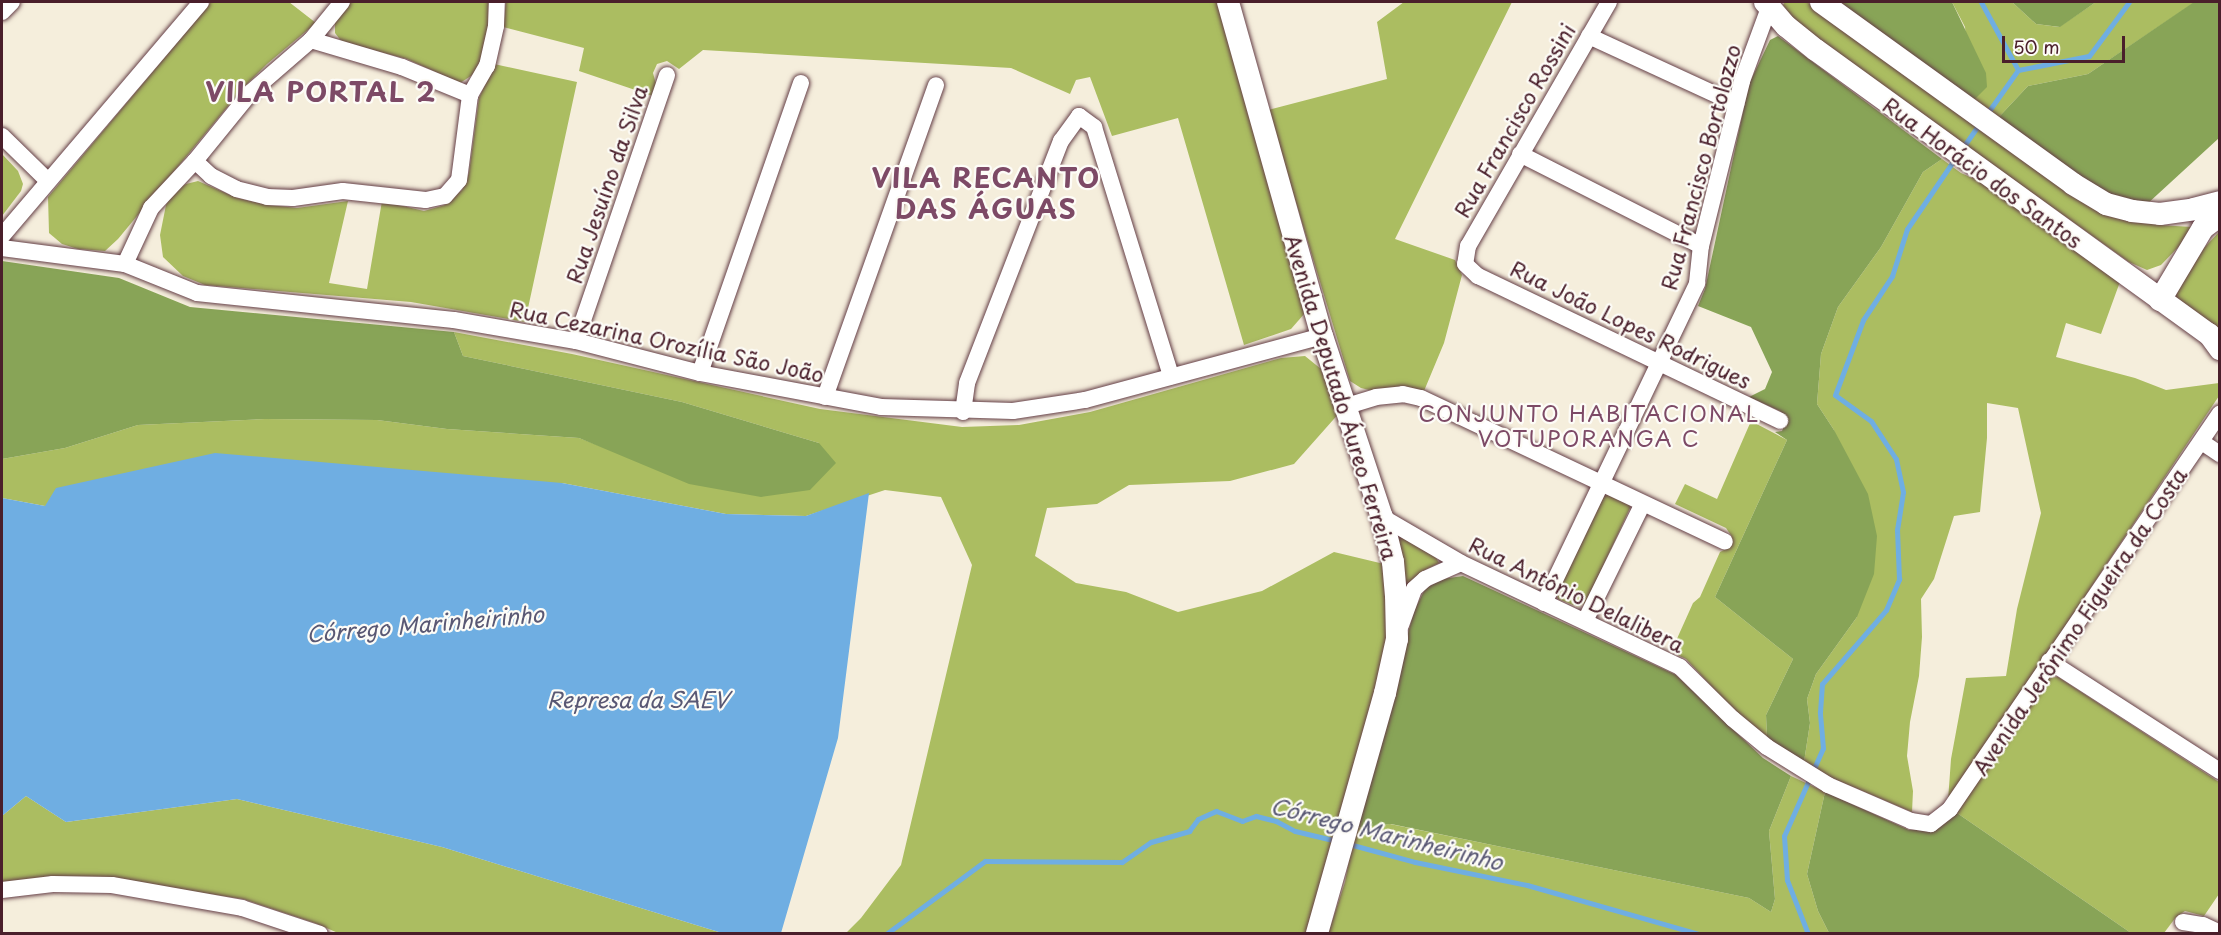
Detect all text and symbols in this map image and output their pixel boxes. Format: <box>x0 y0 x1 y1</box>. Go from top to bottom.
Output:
street label: Rua Francisco Rossini <box>1448 19 1580 221</box>
scale bar <box>2005 24 2128 62</box>
text: 50 m <box>2013 33 2060 60</box>
street label: Rua Francisco Bortolozzo <box>1655 40 1745 294</box>
district label: VILA PORTAL 2 <box>207 75 435 107</box>
street label: Rua Jesuíno da Silva <box>560 82 652 286</box>
street label: Rua Horácio dos Santos <box>1878 91 2088 253</box>
district label: VILA RECANTO DAS ÁGUAS <box>873 160 1099 223</box>
street label: Avenida Deputado Áureo Ferreira <box>1280 230 1404 564</box>
street label: Rua João Lopes Rodrigues <box>1506 255 1756 393</box>
street label: Rua Cezarina Orozília São João <box>507 295 827 387</box>
district label: CONJUNTO HABITACIONAL VOTUPORANGA C <box>1418 399 1760 451</box>
street label: Avenida Jerônimo Figueira da Costa <box>1966 463 2192 779</box>
street label: Rua Antônio Delalibera <box>1465 531 1689 657</box>
water label: Córrego Marinheirinho <box>305 599 545 647</box>
water label: Represa da SAEV <box>545 686 731 712</box>
water label: Córrego Marinheirinho <box>1268 791 1506 875</box>

